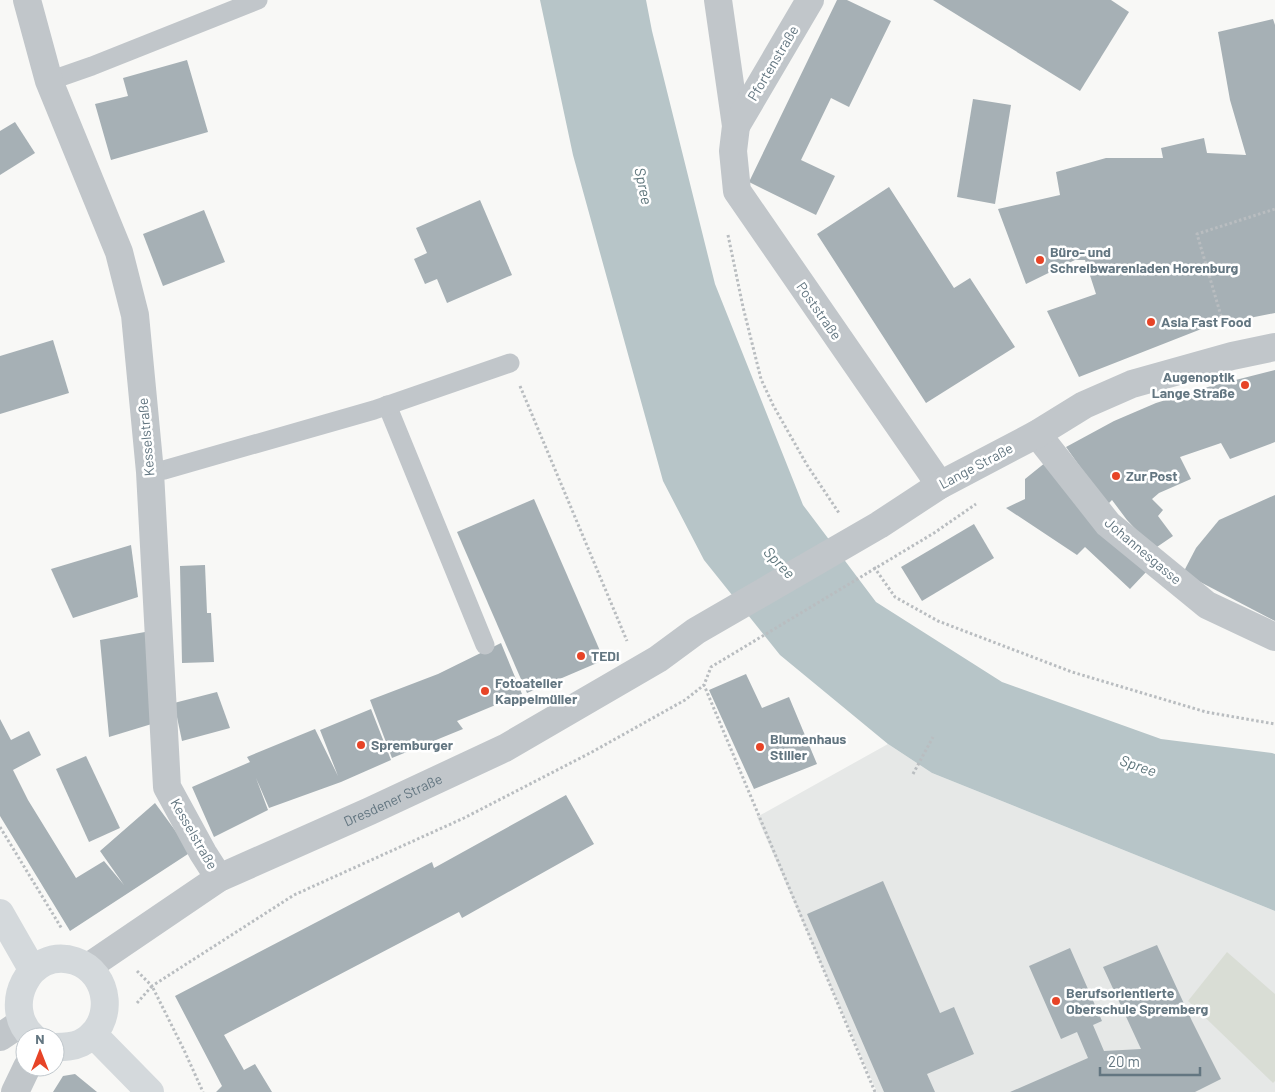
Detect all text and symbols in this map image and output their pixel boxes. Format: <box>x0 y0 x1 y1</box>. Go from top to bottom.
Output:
street label: Pfortenstraße <box>743 22 802 103</box>
water label: Spree <box>631 166 657 206</box>
place label: Büro- und Schreibwarenladen Horenburg <box>1050 243 1238 276</box>
marker: Büro- und Schreibwarenladen Horenburg <box>1034 254 1046 266</box>
street label: Poststraße <box>793 278 846 343</box>
place label: Asia Fast Food <box>1161 313 1251 330</box>
marker: Asia Fast Food <box>1145 316 1157 328</box>
place label: Augenoptik Lange Straße <box>1152 368 1236 401</box>
marker: Augenoptik Lange Straße <box>1239 379 1251 391</box>
street label: Kesselstraße <box>134 397 157 477</box>
street label: Lange Straße <box>936 439 1016 492</box>
place label: Zur Post <box>1126 467 1178 484</box>
marker: Zur Post <box>1110 470 1122 482</box>
street label: Johannesgasse <box>1102 514 1185 588</box>
water label: Spree <box>760 543 799 582</box>
place label: TEDi <box>591 647 620 664</box>
marker: TEDi <box>575 650 587 662</box>
place label: Fotoatelier Kappelmüller <box>495 674 578 707</box>
marker: Fotoatelier Kappelmüller <box>479 685 491 697</box>
place label: Blumenhaus Stiller <box>770 730 846 763</box>
place label: Spremburger <box>371 736 454 753</box>
marker: Spremburger <box>355 739 367 751</box>
marker: Blumenhaus Stiller <box>754 741 766 753</box>
water label: Spree <box>1118 750 1159 780</box>
street label: Dresdener Straße <box>341 770 445 830</box>
street label: Kesselstraße <box>167 795 222 872</box>
place label: Berufsorientierte Oberschule Spremberg <box>1066 984 1209 1017</box>
marker: Berufsorientierte Oberschule Spremberg <box>1050 995 1062 1007</box>
north arrow <box>15 1027 65 1077</box>
text: N <box>35 1030 45 1047</box>
scale bar <box>1100 1044 1200 1076</box>
text: 20 m <box>1108 1052 1140 1070</box>

